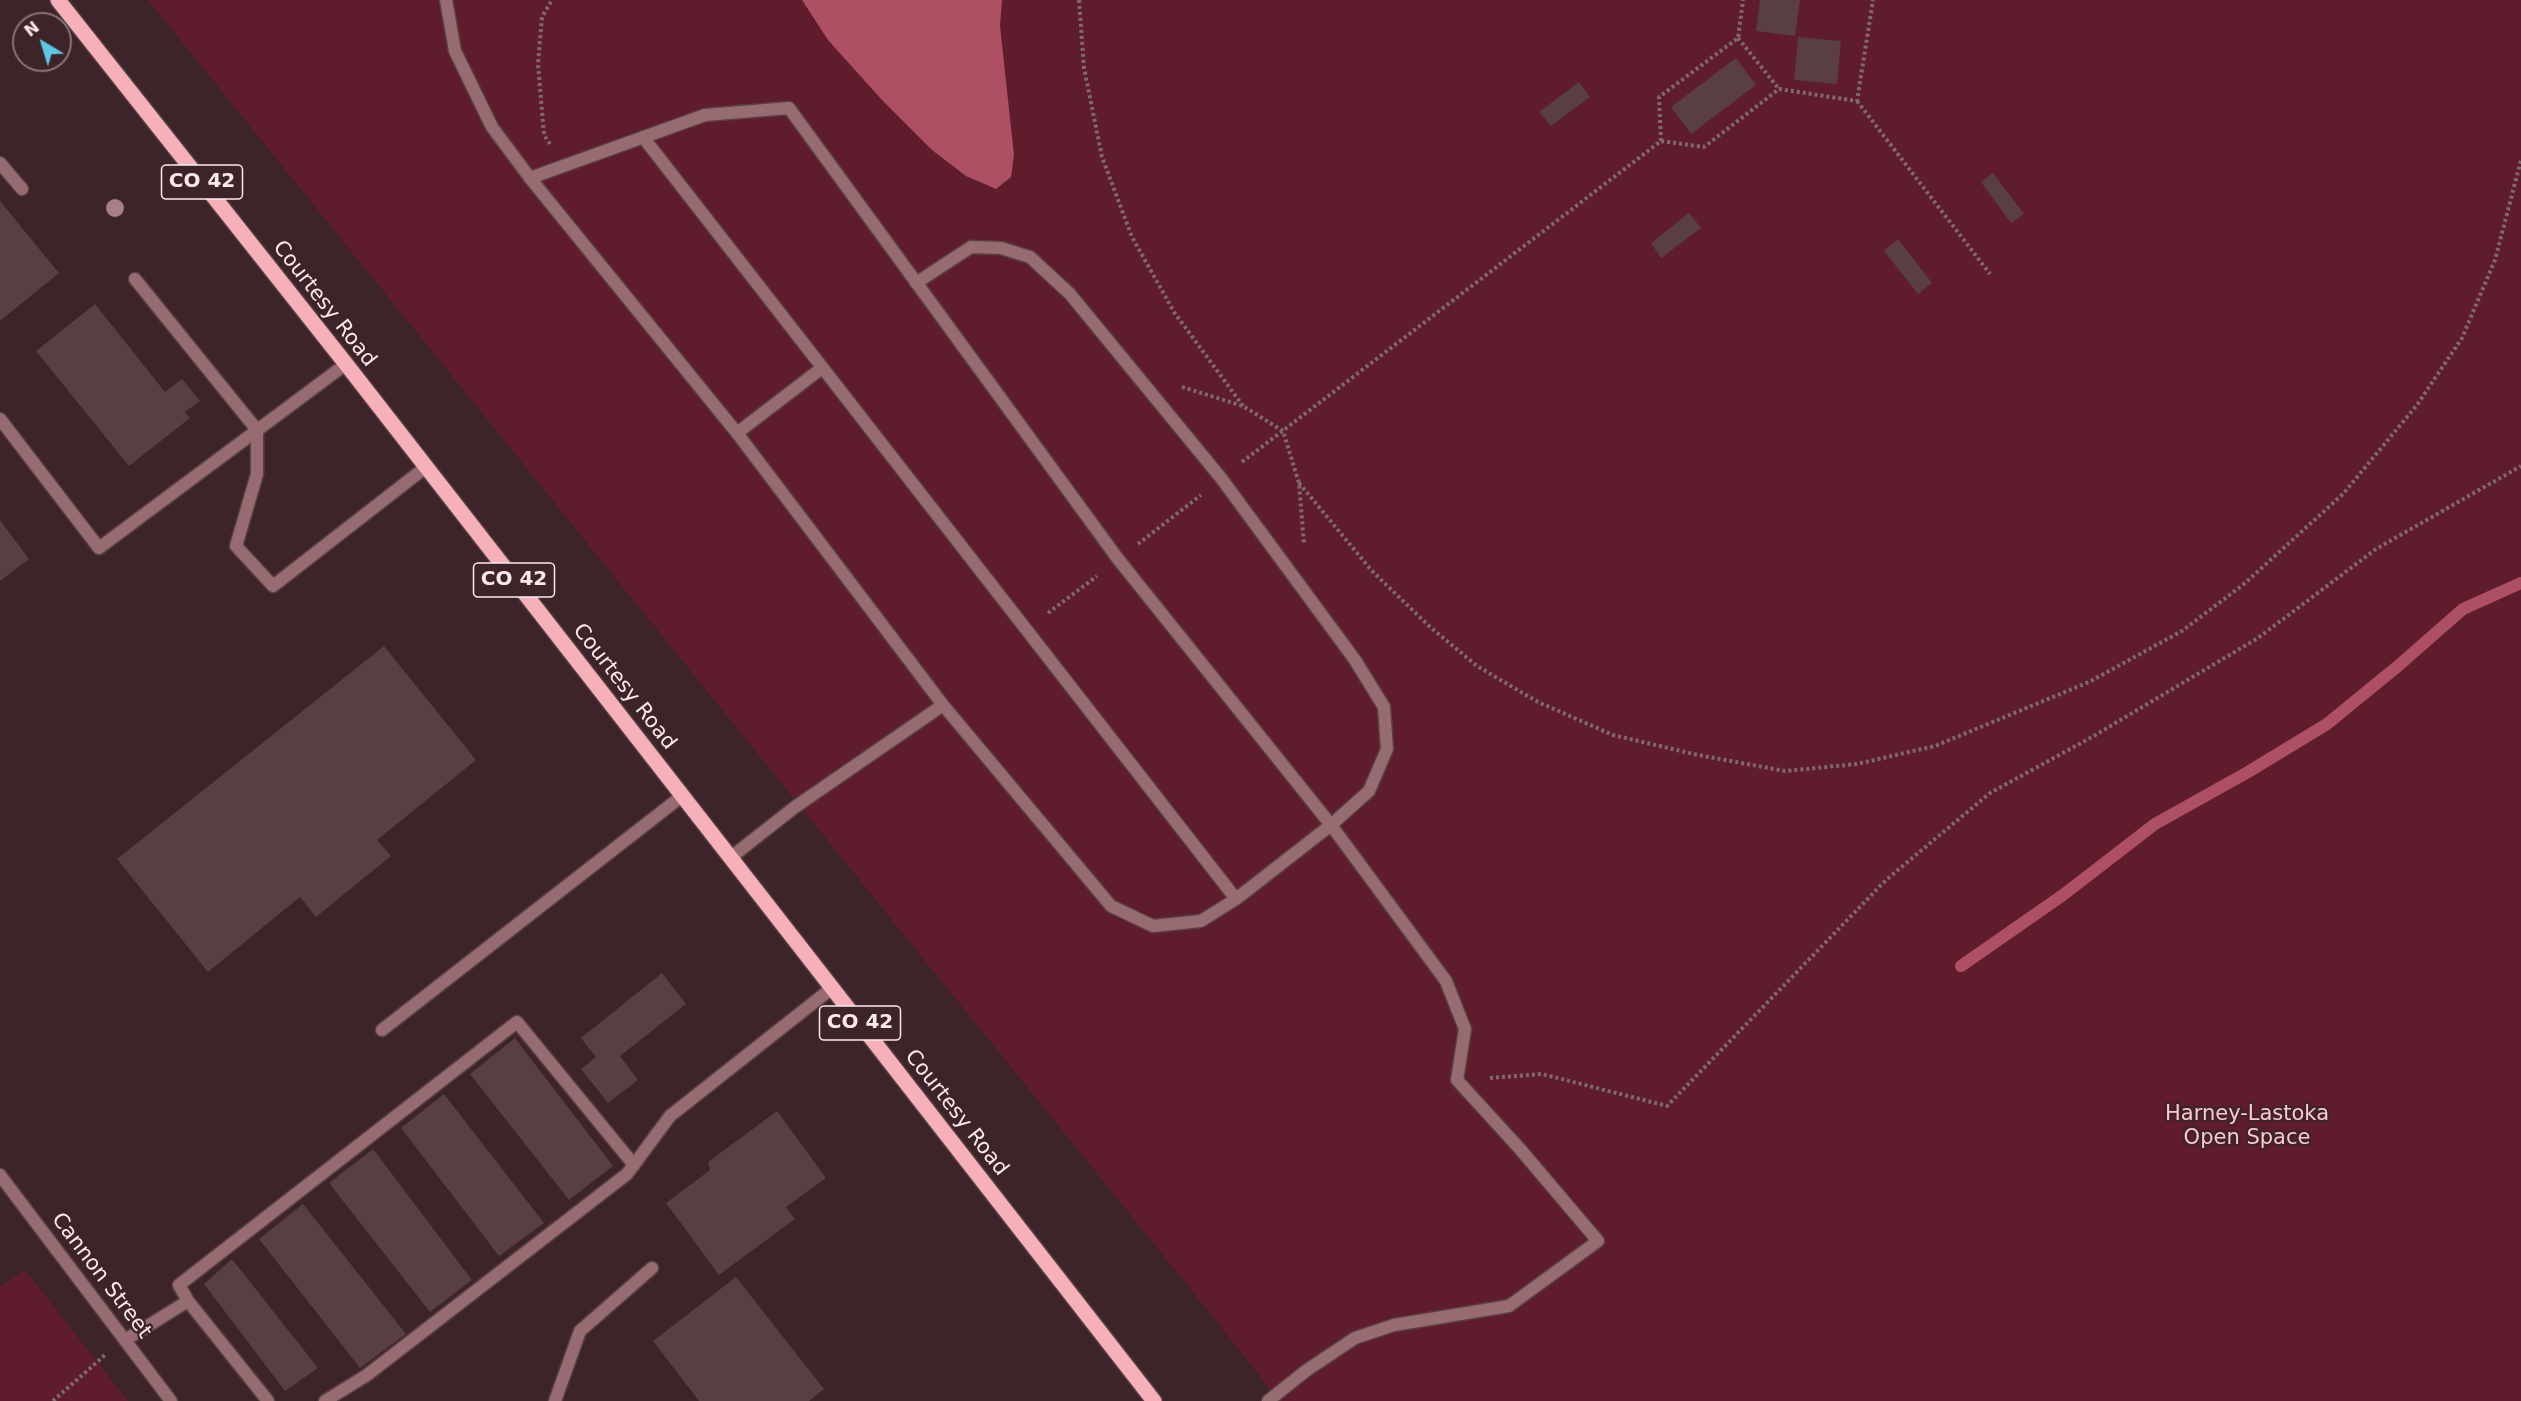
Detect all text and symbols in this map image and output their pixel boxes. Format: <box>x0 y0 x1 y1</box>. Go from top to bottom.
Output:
north arrow <box>12 12 72 72</box>
text: N <box>21 17 43 41</box>
road number: CO 42 <box>162 165 242 199</box>
street label: Courtesy Road <box>267 236 381 372</box>
road number: CO 42 <box>474 563 554 597</box>
street label: Courtesy Road <box>567 619 681 755</box>
road number: CO 42 <box>820 1006 900 1040</box>
street label: Courtesy Road <box>899 1045 1013 1181</box>
park label: Harney-Lastoka Open Space <box>2165 1102 2329 1152</box>
street label: Cannon Street <box>46 1208 156 1344</box>

